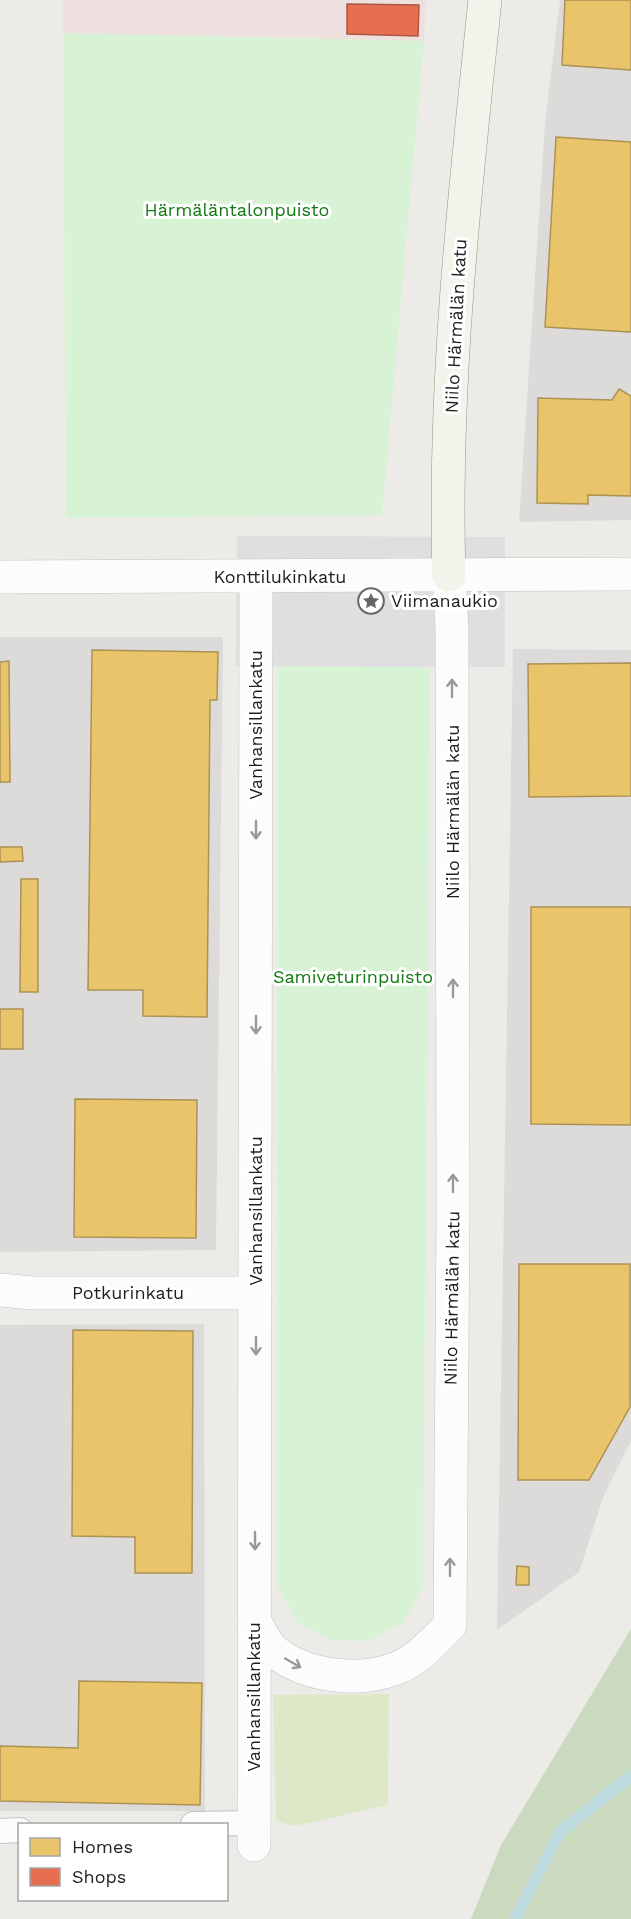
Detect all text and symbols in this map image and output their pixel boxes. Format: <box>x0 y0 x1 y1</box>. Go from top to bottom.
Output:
park label: Härmäläntalonpuisto <box>145 199 329 220</box>
street label: Niilo Härmälän katu <box>440 238 471 414</box>
street label: Konttilukinkatu <box>214 566 346 587</box>
place icon: Viimanaukio <box>356 586 386 616</box>
place label: Viimanaukio <box>391 590 498 611</box>
street label: Vanhansillankatu <box>245 650 266 800</box>
one-way arrow <box>446 678 458 698</box>
street label: Niilo Härmälän katu <box>442 725 463 899</box>
one-way arrow <box>250 819 262 839</box>
park label: Samiveturinpuisto <box>273 966 433 987</box>
one-way arrow <box>447 978 459 998</box>
one-way arrow <box>250 1014 262 1034</box>
street label: Vanhansillankatu <box>245 1136 266 1286</box>
one-way arrow <box>447 1173 459 1193</box>
street label: Niilo Härmälän katu <box>439 1210 464 1386</box>
street label: Potkurinkatu <box>72 1282 184 1303</box>
one-way arrow <box>250 1335 262 1355</box>
one-way arrow <box>249 1530 261 1550</box>
one-way arrow <box>444 1557 456 1577</box>
street label: Vanhansillankatu <box>243 1622 264 1772</box>
one-way arrow <box>284 1657 301 1669</box>
legend <box>18 1823 228 1901</box>
text: Homes <box>72 1836 133 1857</box>
text: Shops <box>72 1866 126 1887</box>

